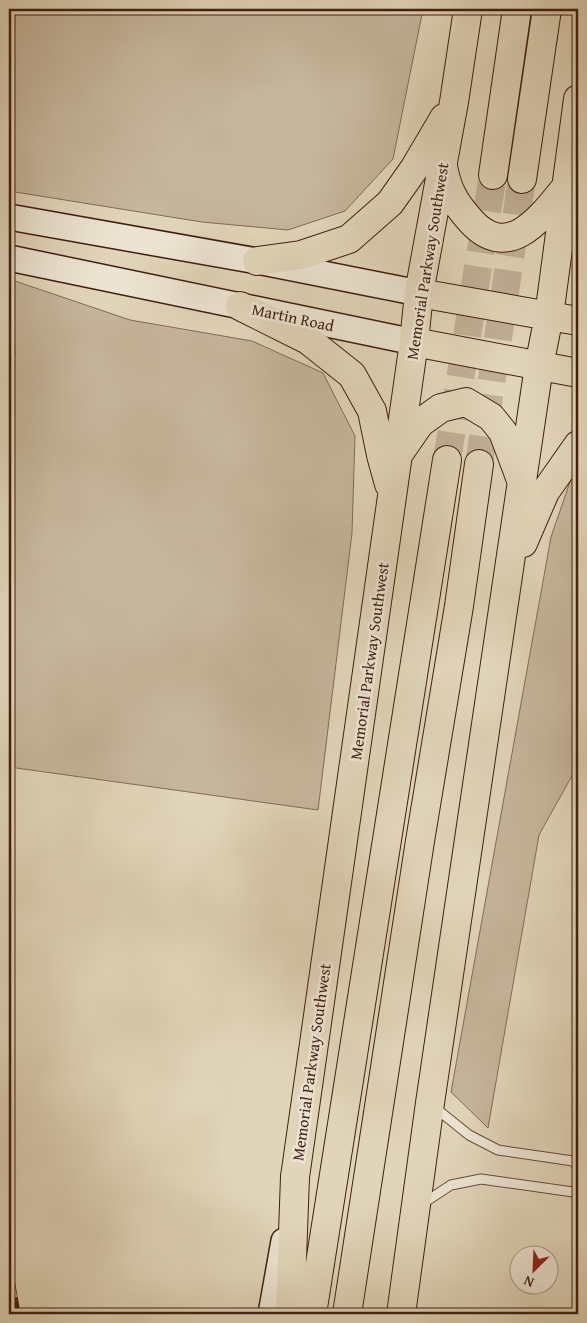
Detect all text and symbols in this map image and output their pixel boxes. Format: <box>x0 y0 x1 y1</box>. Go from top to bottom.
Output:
street label: Memorial Parkway Southwest <box>400 160 455 361</box>
street label: Martin Road <box>250 297 337 338</box>
street label: Memorial Parkway Southwest <box>343 560 395 761</box>
street label: Memorial Parkway Southwest <box>285 961 337 1162</box>
north arrow <box>510 1246 560 1296</box>
text: N <box>520 1271 537 1293</box>

